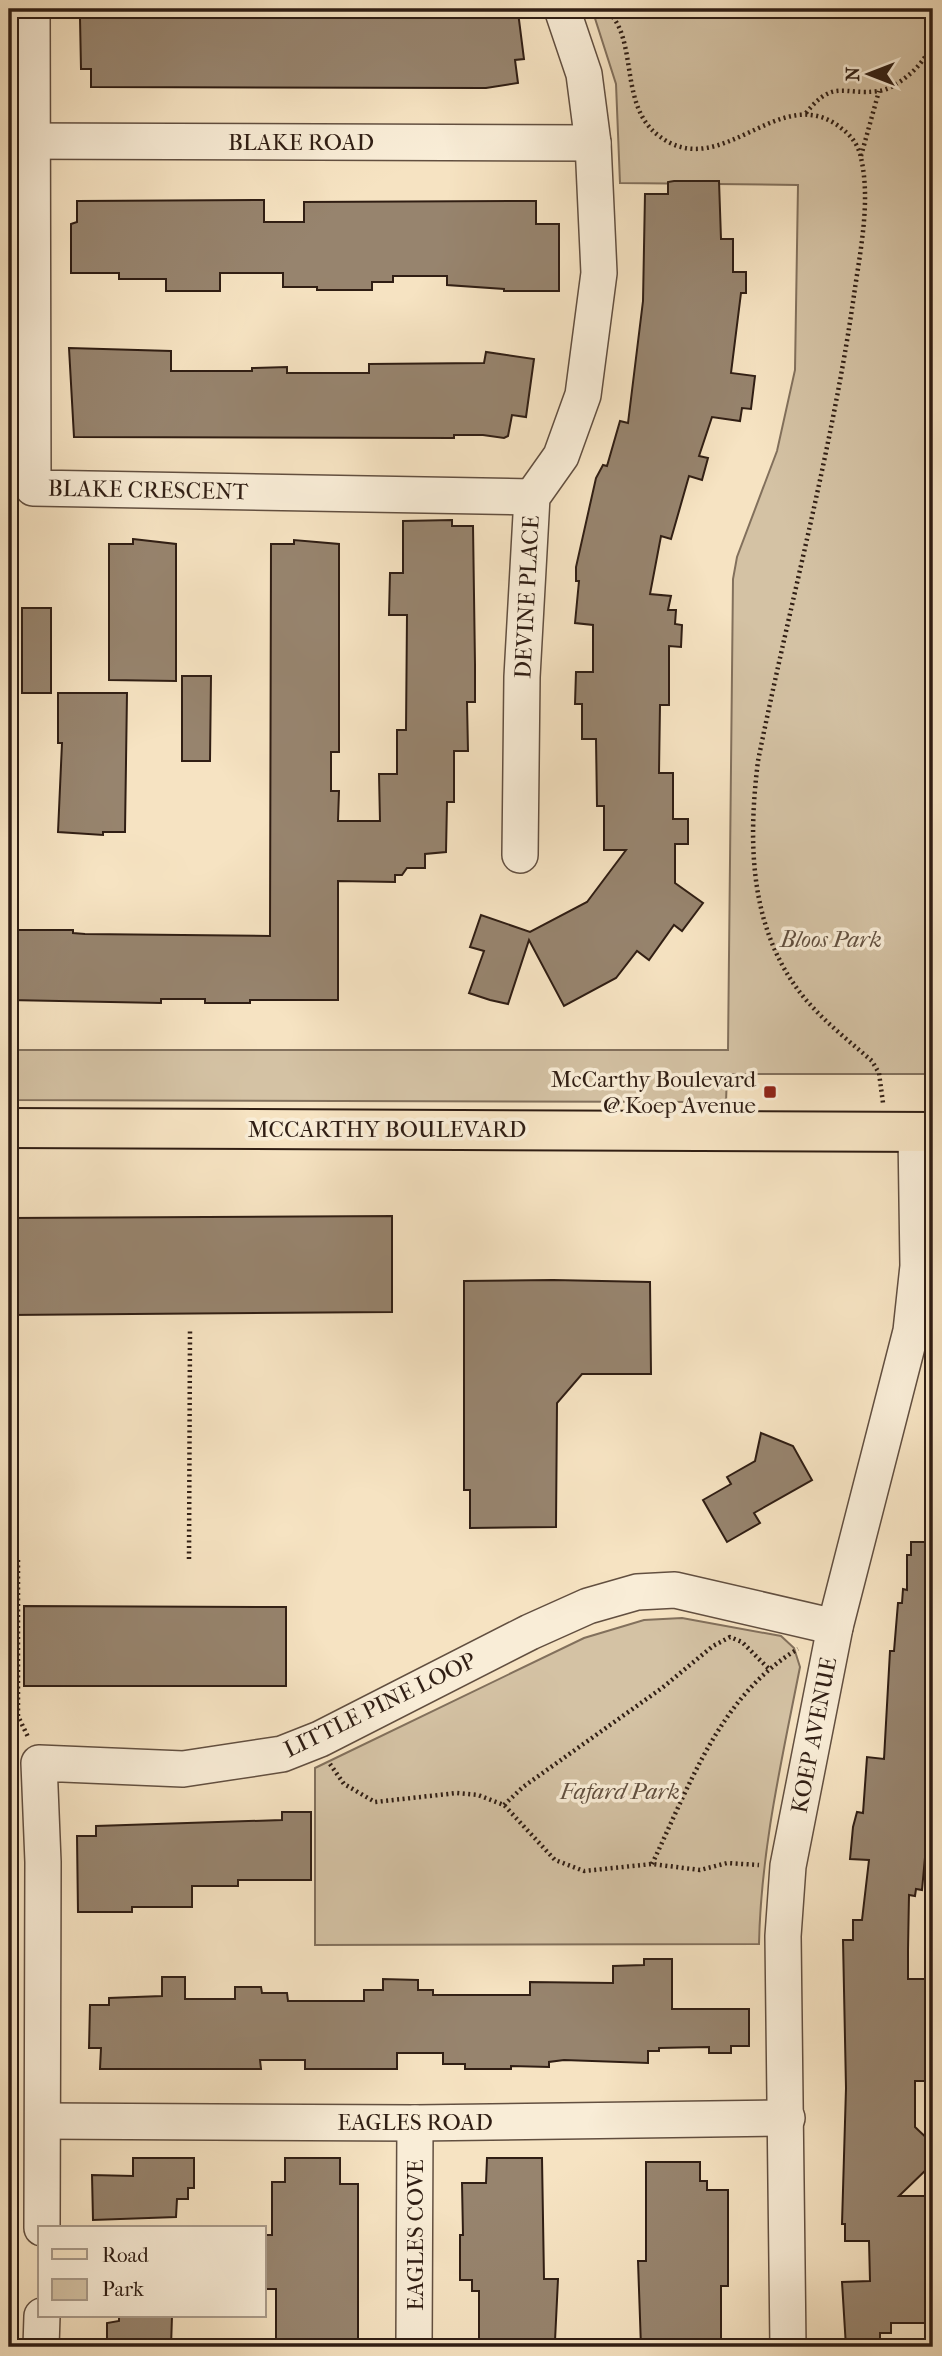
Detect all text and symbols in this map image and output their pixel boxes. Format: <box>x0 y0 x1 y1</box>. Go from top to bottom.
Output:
north arrow <box>834 38 904 108</box>
text: N <box>842 66 864 81</box>
street label: BLAKE ROAD <box>228 129 374 156</box>
street label: BLAKE CRESCENT <box>48 475 249 505</box>
street label: DEVINE PLACE <box>509 515 545 679</box>
park label: Bloos Park <box>778 926 882 953</box>
place label: McCarthy Boulevard @ Koep Avenue <box>551 1066 756 1119</box>
marker: McCarthy Boulevard @ Koep Avenue <box>762 1084 778 1100</box>
street label: MCCARTHY BOULEVARD <box>248 1116 526 1143</box>
street label: LITTLE PINE LOOP <box>280 1647 480 1763</box>
street label: KOEP AVENUE <box>786 1655 842 1815</box>
park label: Fafard Park <box>559 1778 680 1805</box>
street label: EAGLES ROAD <box>337 2109 493 2136</box>
street label: EAGLES COVE <box>402 2159 429 2311</box>
legend <box>38 2226 266 2318</box>
text: Road <box>102 2243 149 2267</box>
text: Park <box>102 2277 144 2301</box>

